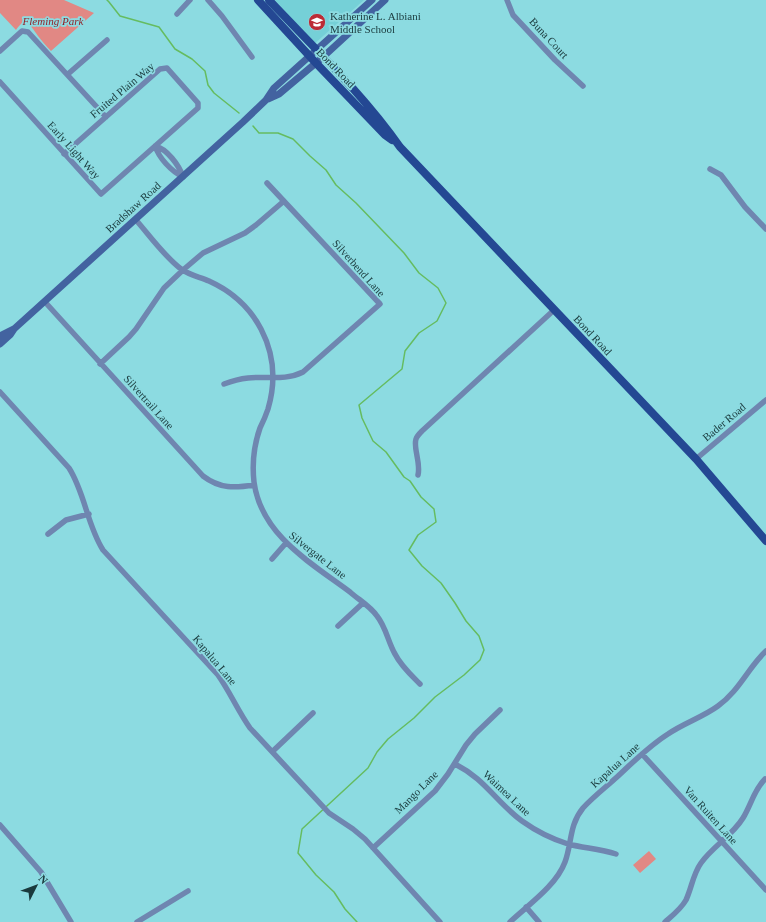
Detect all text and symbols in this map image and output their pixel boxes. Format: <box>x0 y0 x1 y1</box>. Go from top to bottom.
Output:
place label: Katherine L. Albiani Middle School <box>330 10 421 35</box>
school or university icon: Katherine L. Albiani Middle School <box>307 12 327 32</box>
park label: Fleming Park <box>22 15 85 27</box>
street label: Buna Court <box>527 15 571 61</box>
street label: Bond Road <box>314 46 358 90</box>
street label: Fruited Plain Way <box>88 60 157 120</box>
street label: Early Light Way <box>45 119 103 181</box>
street label: Bradshaw Road <box>103 179 163 235</box>
street label: Silverbend Lane <box>330 237 388 299</box>
street label: Bond Road <box>572 313 615 358</box>
street label: Silvertrail Lane <box>122 372 177 432</box>
street label: Bader Road <box>700 400 748 443</box>
street label: Silvergate Lane <box>287 529 349 581</box>
street label: Kapalua Lane <box>191 633 239 687</box>
street label: Kapalua Lane <box>588 740 642 790</box>
street label: Mango Lane <box>392 768 440 816</box>
street label: Waimea Lane <box>481 768 533 818</box>
street label: Van Ruiten Lane <box>682 784 740 847</box>
north arrow <box>16 866 56 906</box>
text: N <box>36 872 51 886</box>

